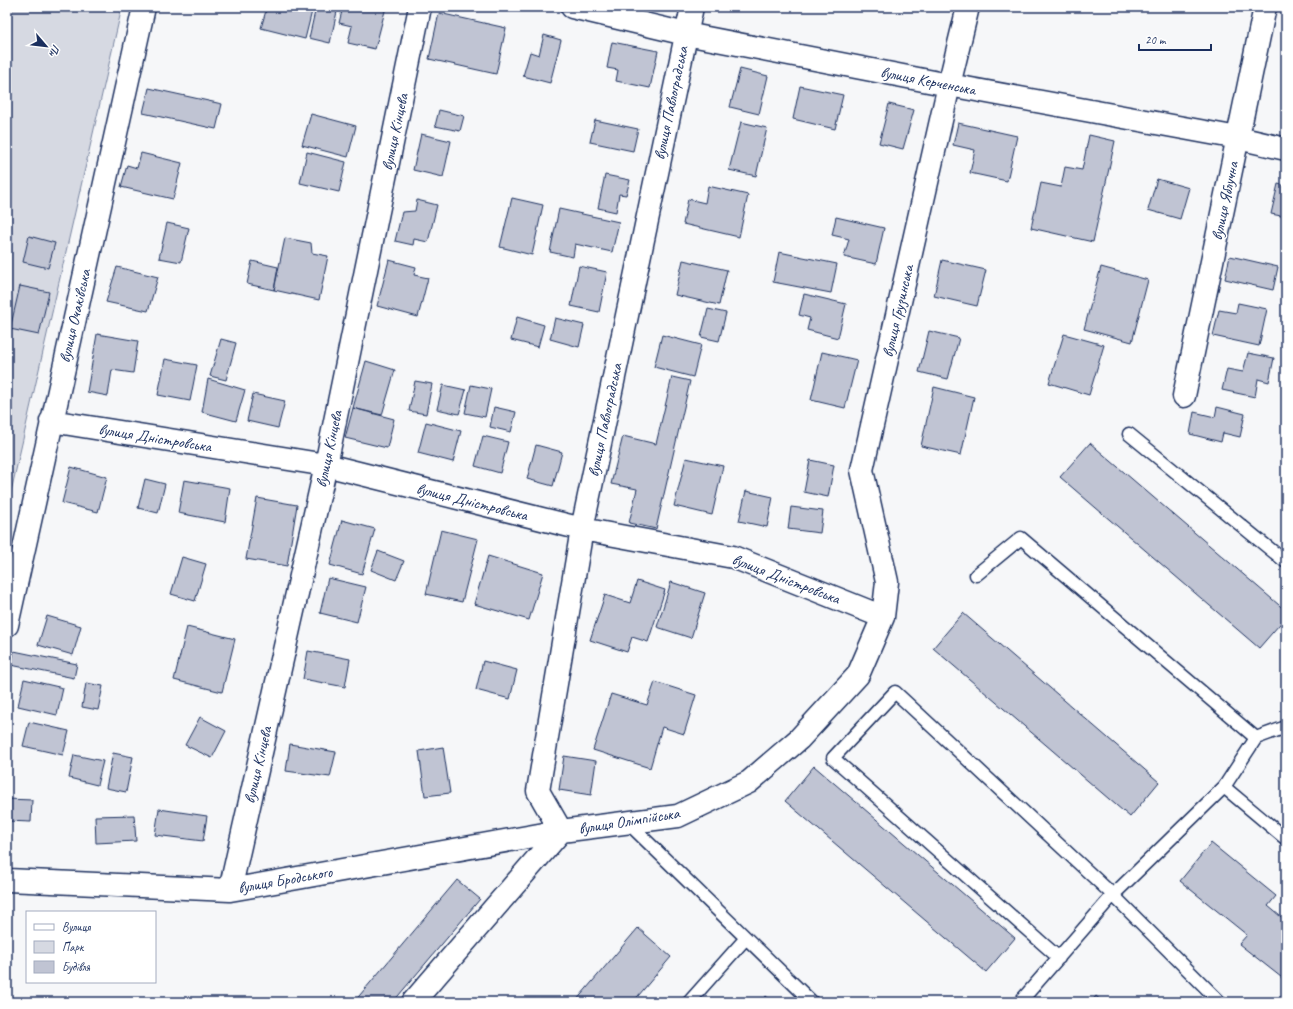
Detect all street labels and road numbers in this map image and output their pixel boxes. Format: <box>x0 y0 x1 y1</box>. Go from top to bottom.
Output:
street label: вулиця Павлоградська <box>649 44 693 162</box>
street label: вулиця Керченська <box>879 62 979 100</box>
street label: вулиця Кінцева <box>377 90 413 172</box>
street label: вулиця Яблучна <box>1207 158 1243 242</box>
street label: вулиця Грузинська <box>878 262 919 359</box>
street label: вулиця Очаківська <box>55 266 96 365</box>
street label: вулиця Павлоградська <box>583 361 627 479</box>
street label: вулиця Кінцева <box>311 407 347 489</box>
street label: вулиця Дністровська <box>97 419 214 457</box>
street label: вулиця Дністровська <box>414 479 531 526</box>
street label: вулиця Дністровська <box>729 549 844 609</box>
street label: вулиця Кінцева <box>239 723 277 805</box>
street label: вулиця Олімпійська <box>577 803 682 839</box>
street label: вулиця Бродського <box>236 862 335 898</box>

